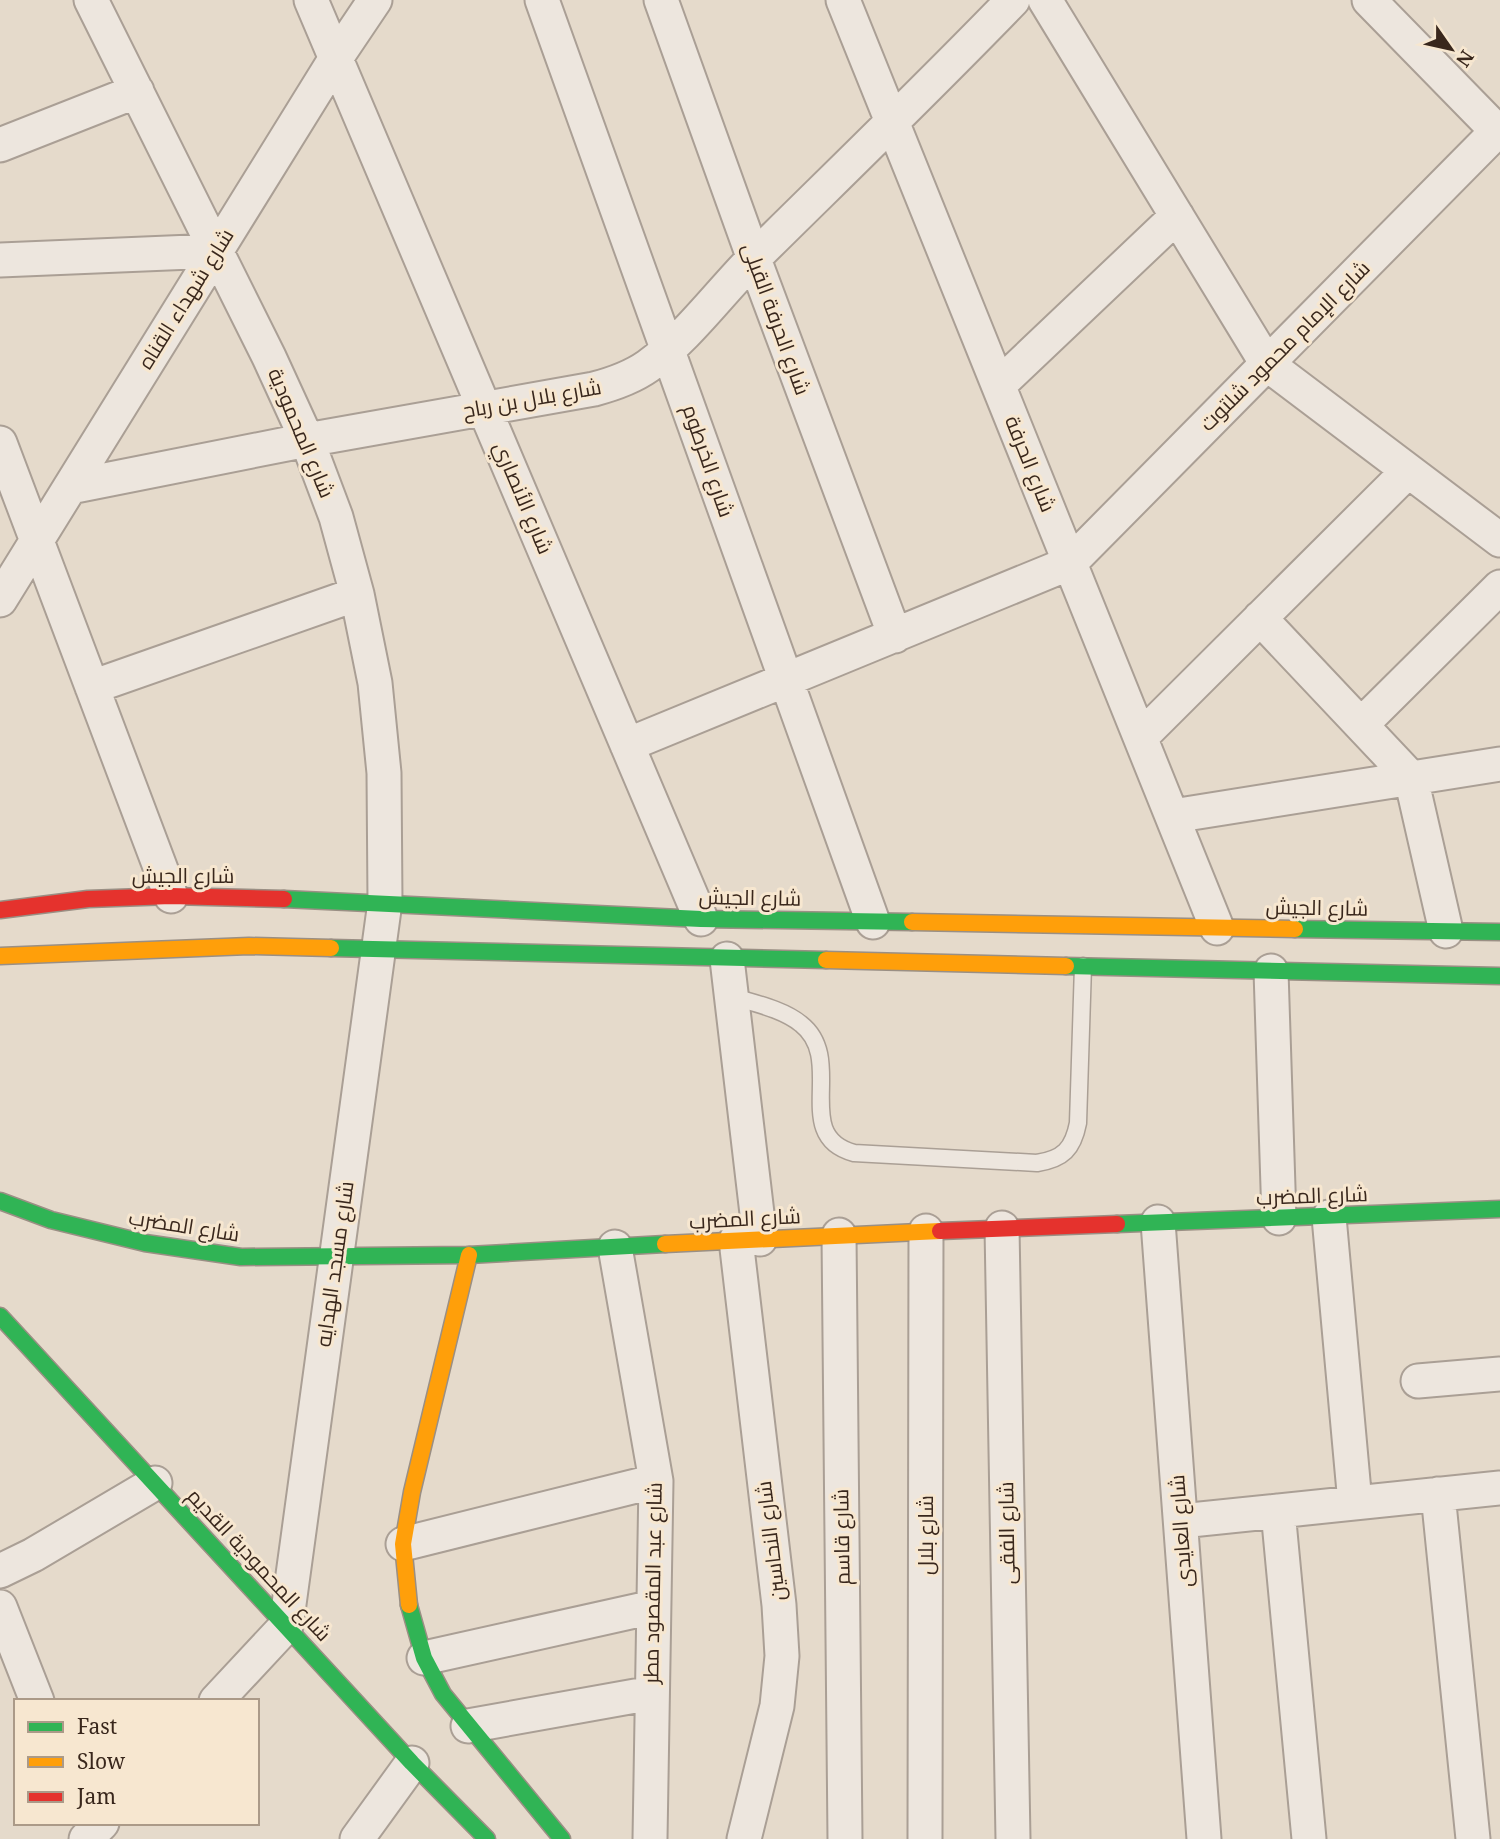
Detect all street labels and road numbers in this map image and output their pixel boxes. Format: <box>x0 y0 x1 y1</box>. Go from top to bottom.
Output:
street label: شارع شهداء القناه <box>131 223 240 375</box>
street label: شارع الحرفة القبلى <box>735 239 817 399</box>
street label: شارع الإمام محمود شلتوت <box>1193 254 1376 437</box>
street label: شارع المحمودية <box>261 363 342 502</box>
street label: شارع بلال بن رباح <box>460 372 604 425</box>
street label: شارع الخرطوم <box>676 401 741 521</box>
street label: شارع الحرفة <box>998 411 1063 516</box>
street label: شارع الأنصاري <box>485 437 560 559</box>
street label: شارع الجيش <box>132 861 234 890</box>
street label: شارع الجيش <box>698 882 802 913</box>
street label: شارع الجيش <box>1265 892 1369 923</box>
street label: شارع مسجد الهدايه <box>309 1179 360 1349</box>
street label: شارع المضرب <box>1256 1179 1368 1212</box>
street label: شارع المضرب <box>688 1201 802 1236</box>
street label: شارع المضرب <box>127 1202 242 1249</box>
street label: شارع العايدى <box>1162 1474 1199 1588</box>
street label: شارع النحاسين <box>749 1479 792 1603</box>
street label: شارع الفقى <box>991 1481 1022 1585</box>
street label: شارع المحمودية القديم <box>181 1482 338 1648</box>
street label: شارع عبد المقصود مطر <box>636 1482 669 1685</box>
street label: شارع قاسم <box>826 1489 857 1585</box>
street label: شارع بلال <box>911 1495 940 1575</box>

